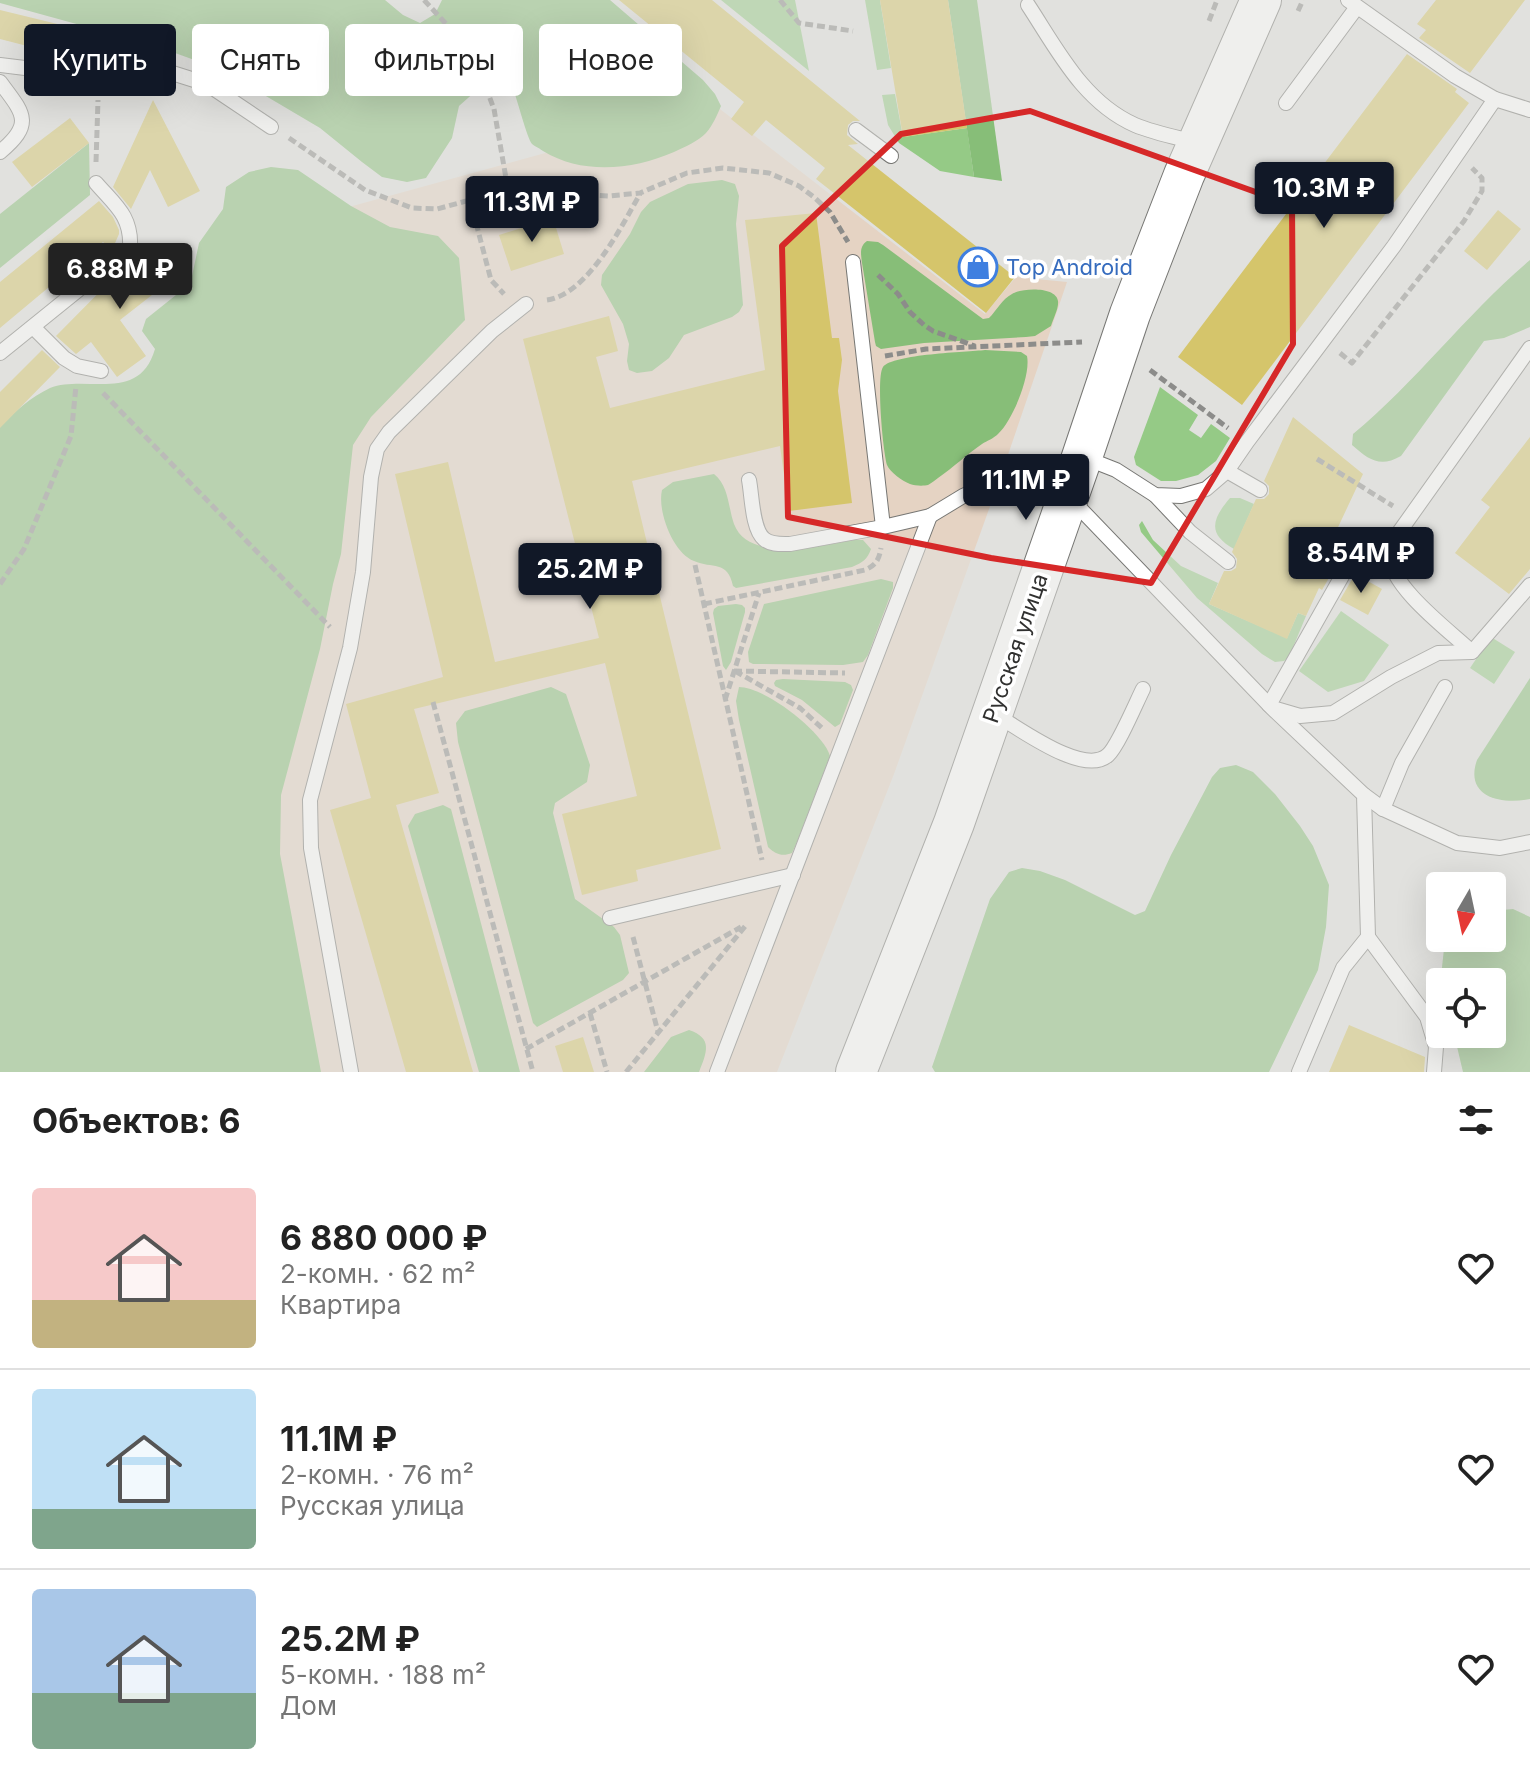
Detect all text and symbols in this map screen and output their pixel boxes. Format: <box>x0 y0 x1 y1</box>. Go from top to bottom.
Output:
chip: Купить <box>24 24 176 96</box>
chip: Снять <box>192 24 329 96</box>
chip: Фильтры <box>345 24 523 96</box>
chip: Новое <box>539 24 682 96</box>
pin: 10.3M ₽ <box>1250 162 1398 230</box>
text: 10.3M ₽ <box>1273 172 1375 203</box>
pin: 11.3M ₽ <box>458 176 606 244</box>
text: 11.3M ₽ <box>484 186 580 217</box>
pin: 6.88M ₽ <box>46 243 194 311</box>
shop icon: Top Android <box>957 246 999 288</box>
text: 6.88M ₽ <box>66 253 174 284</box>
place label: Top Android <box>1006 254 1133 280</box>
pin: 11.1M ₽ <box>952 454 1100 522</box>
text: 11.1M ₽ <box>981 464 1071 495</box>
pin: 8.54M ₽ <box>1287 527 1435 595</box>
text: 8.54M ₽ <box>1307 537 1415 568</box>
pin: 25.2M ₽ <box>516 543 664 611</box>
text: 25.2M ₽ <box>536 553 644 584</box>
street label: Русская улица <box>977 570 1053 726</box>
north arrow <box>1426 872 1506 952</box>
map controls <box>1426 872 1506 1048</box>
button: locate <box>1426 968 1506 1048</box>
icon: filters <box>1454 1098 1498 1142</box>
text: Объектов: 6 <box>32 1100 241 1141</box>
text: 6 880 000 ₽ <box>280 1217 487 1258</box>
icon: home <box>96 1220 192 1316</box>
icon: heart <box>1454 1246 1498 1290</box>
text: 2-комн. · 62 m² <box>280 1258 475 1289</box>
text: Квартира <box>280 1289 401 1320</box>
text: 11.1M ₽ <box>280 1418 397 1459</box>
icon: home <box>96 1421 192 1517</box>
icon: heart <box>1454 1447 1498 1491</box>
text: 2-комн. · 76 m² <box>280 1459 474 1490</box>
text: Русская улица <box>280 1490 465 1521</box>
text: 25.2M ₽ <box>280 1618 420 1659</box>
icon: home <box>96 1621 192 1717</box>
icon: heart <box>1454 1647 1498 1691</box>
text: 5-комн. · 188 m² <box>280 1659 486 1690</box>
text: Дом <box>280 1690 337 1721</box>

